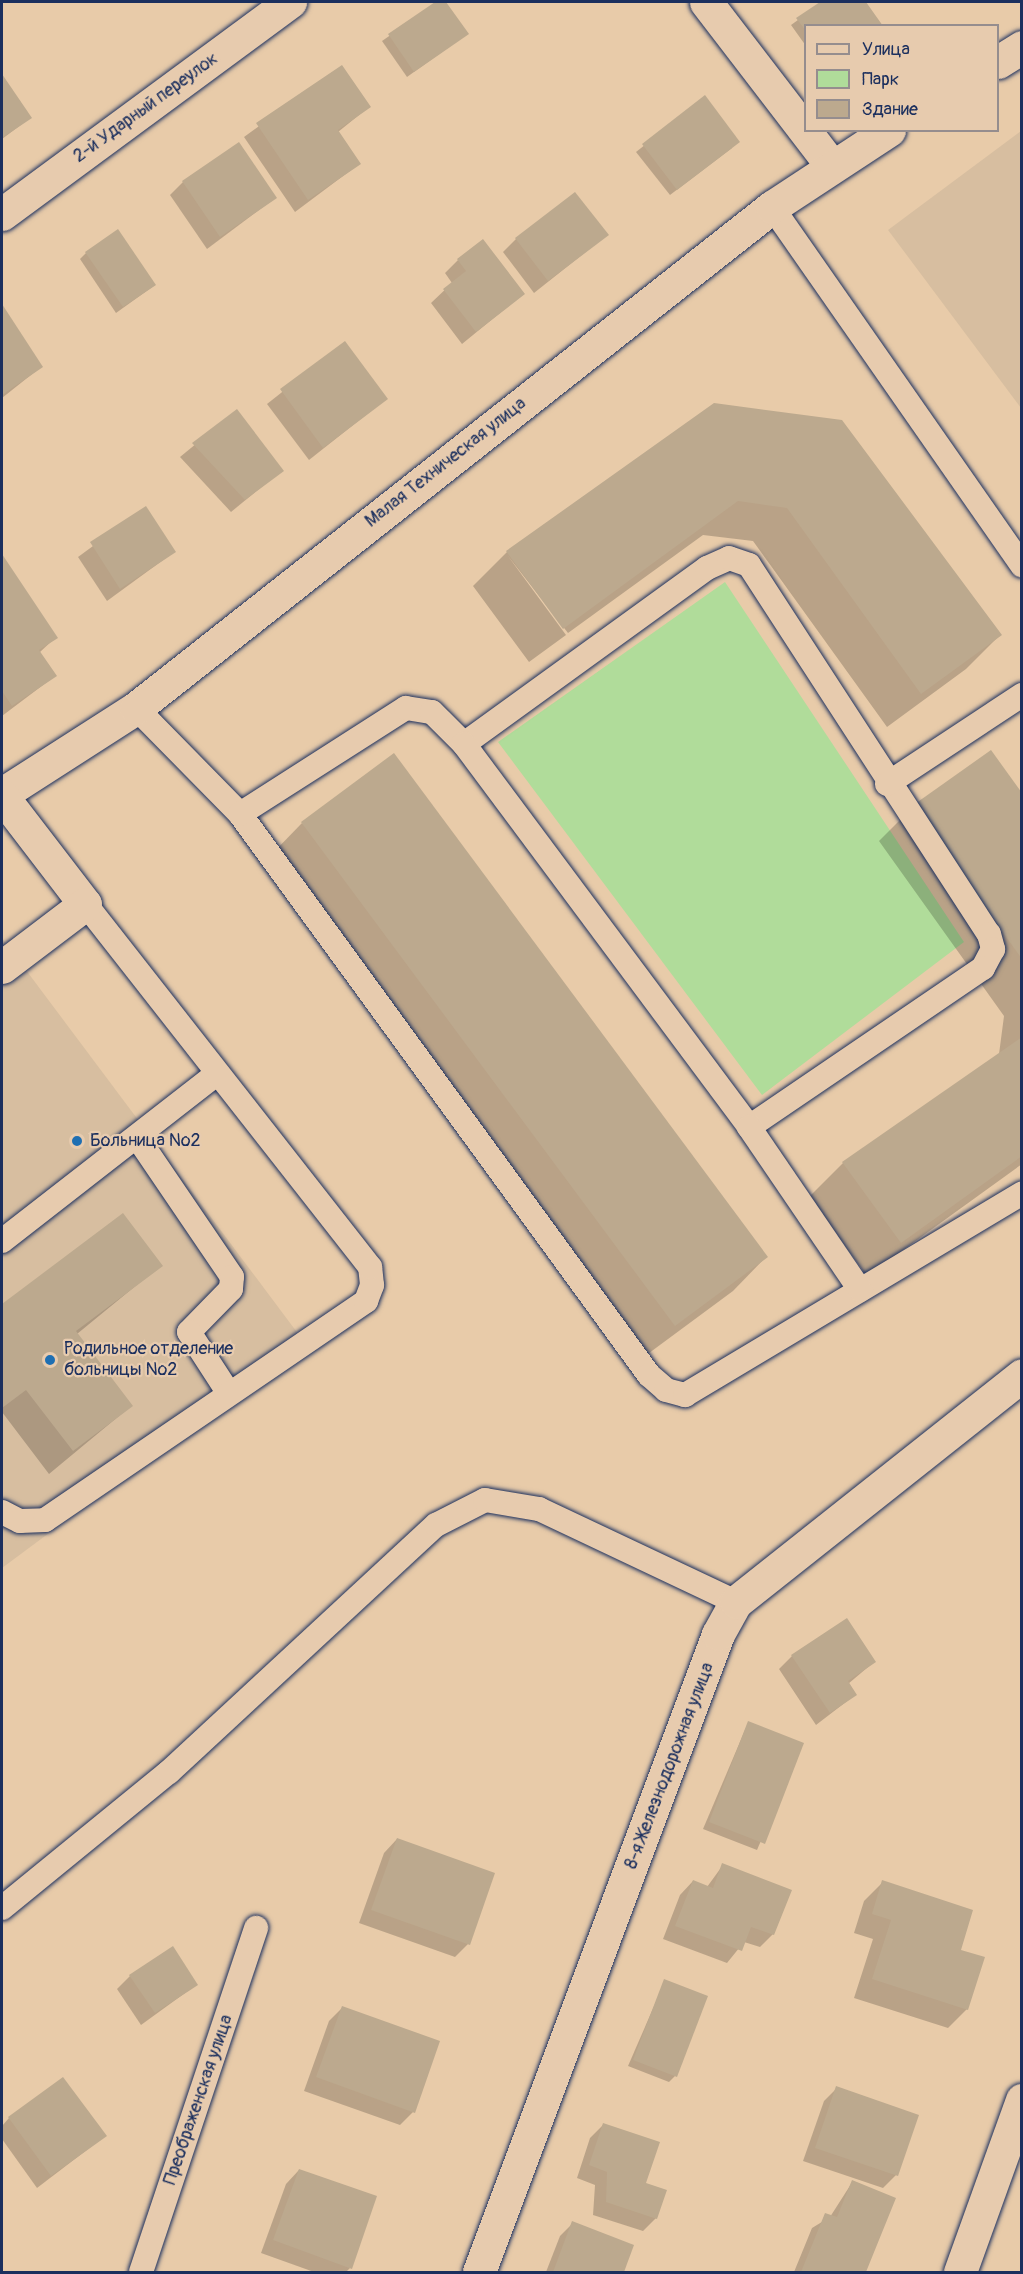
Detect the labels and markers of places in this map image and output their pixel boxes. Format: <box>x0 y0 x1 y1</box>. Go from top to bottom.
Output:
place label: Больница №2 <box>90 1130 201 1152</box>
marker: Больница №2 <box>68 1132 86 1150</box>
place label: Родильное отделение больницы №2 <box>64 1339 233 1382</box>
marker: Родильное отделение больницы №2 <box>41 1351 59 1369</box>

